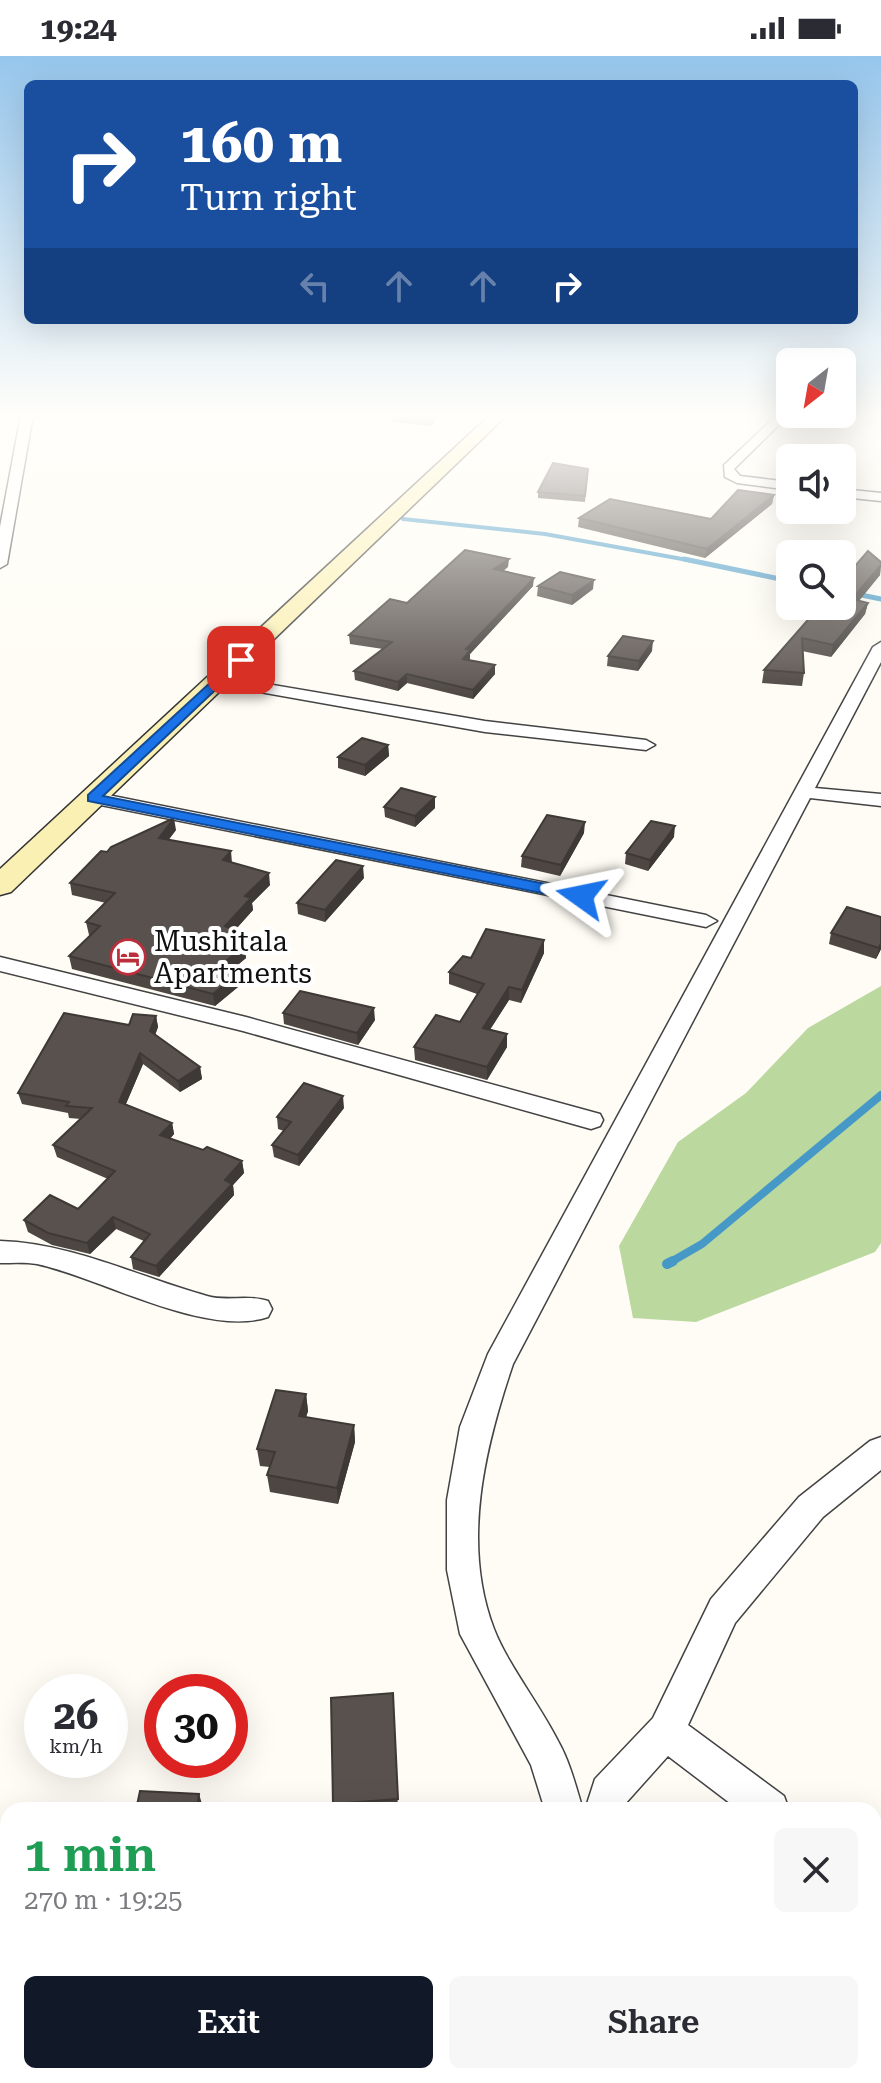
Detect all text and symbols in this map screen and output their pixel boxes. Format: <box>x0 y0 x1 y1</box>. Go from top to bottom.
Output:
text: 19:24 <box>40 11 117 46</box>
text: 160 m <box>180 110 342 176</box>
icon: right <box>48 112 152 216</box>
text: Turn right <box>180 177 357 219</box>
icon: left <box>293 264 337 308</box>
icon: ahead <box>377 264 421 308</box>
icon: ahead <box>461 264 505 308</box>
icon: right <box>545 264 589 308</box>
north arrow <box>776 348 856 428</box>
map controls <box>776 348 856 620</box>
button: sound <box>776 444 856 524</box>
button: search <box>776 540 856 620</box>
pin <box>207 626 275 694</box>
icon: arrive <box>219 638 263 682</box>
position arrow <box>539 854 623 938</box>
place label: Mushitala Apartments <box>154 925 312 990</box>
hotel icon: Mushitala Apartments <box>109 938 147 976</box>
speed limit sign: 30 <box>144 1674 248 1778</box>
text: 26 <box>54 1692 98 1739</box>
text: km/h <box>49 1734 103 1758</box>
text: 1 min <box>24 1827 156 1883</box>
button: close <box>774 1828 858 1912</box>
text: 270 m · 19:25 <box>24 1885 183 1915</box>
button: Exit <box>24 1976 433 2068</box>
button: Share <box>449 1976 858 2068</box>

